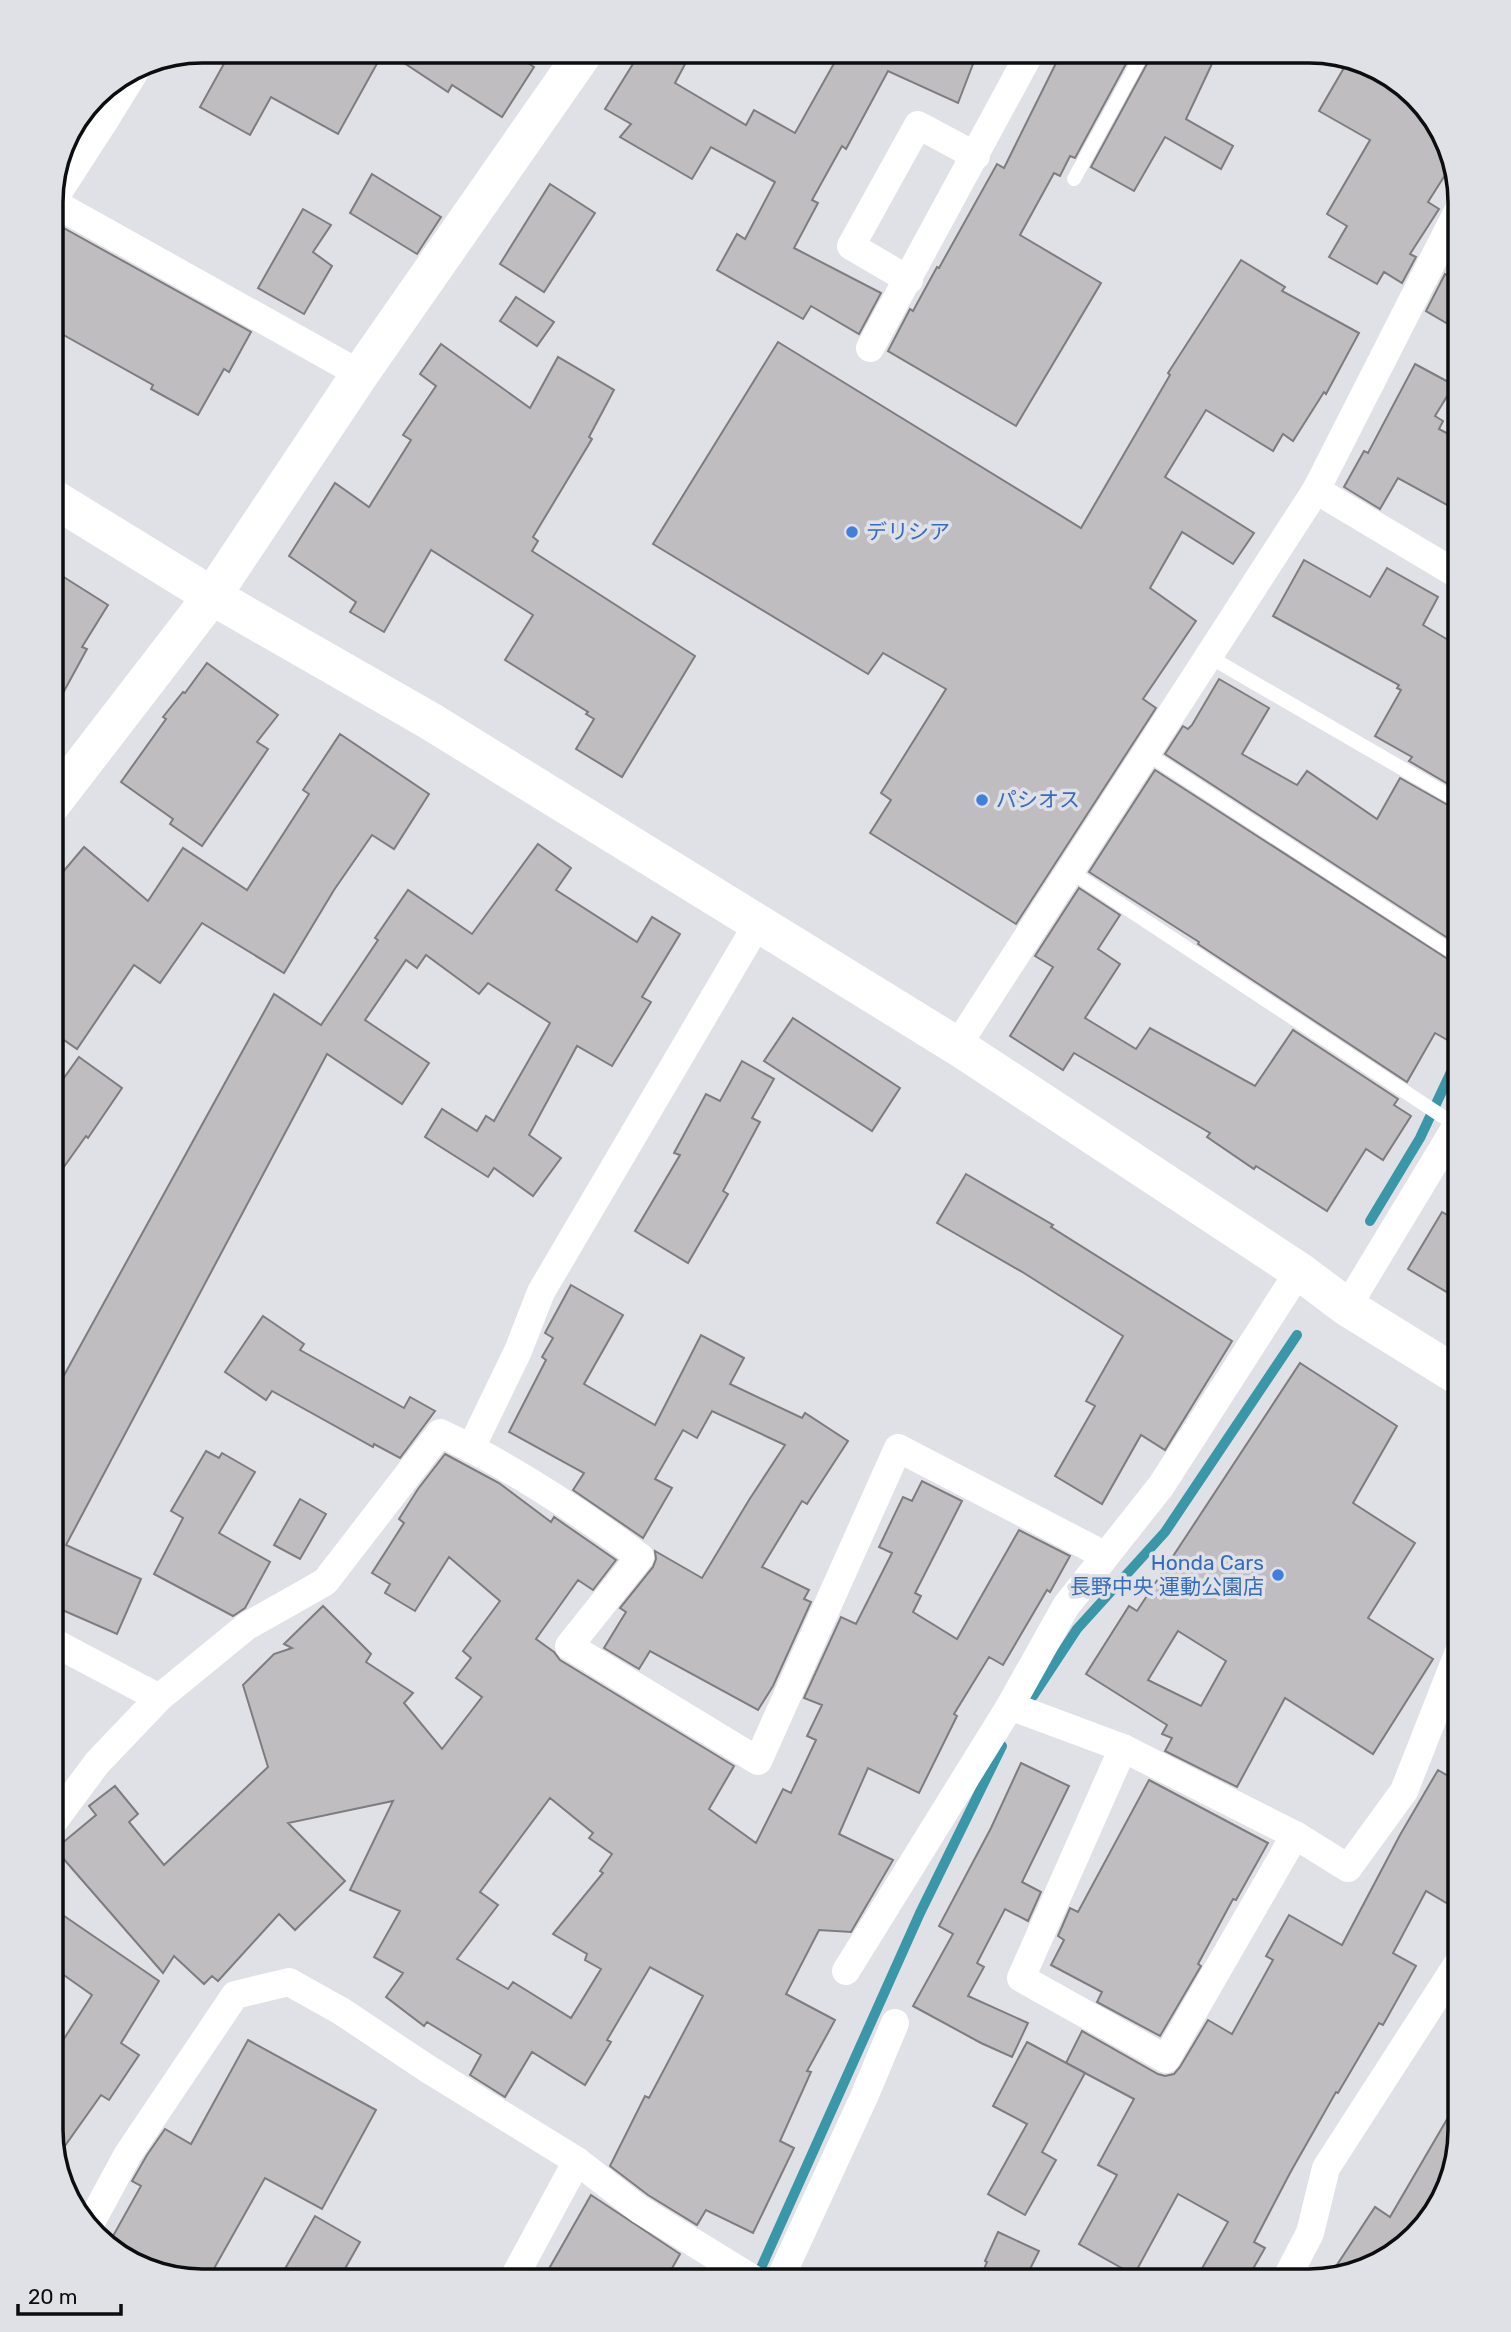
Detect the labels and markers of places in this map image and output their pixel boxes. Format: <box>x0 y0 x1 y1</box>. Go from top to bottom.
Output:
place label: デリシア <box>866 519 950 544</box>
marker: デリシア <box>844 524 860 540</box>
place label: パシオス <box>996 787 1080 812</box>
marker: パシオス <box>974 792 990 808</box>
place label: Honda Cars 長野中央 運動公園店 <box>1070 1550 1264 1599</box>
marker: Honda Cars 長野中央 運動公園店 <box>1270 1567 1286 1583</box>

